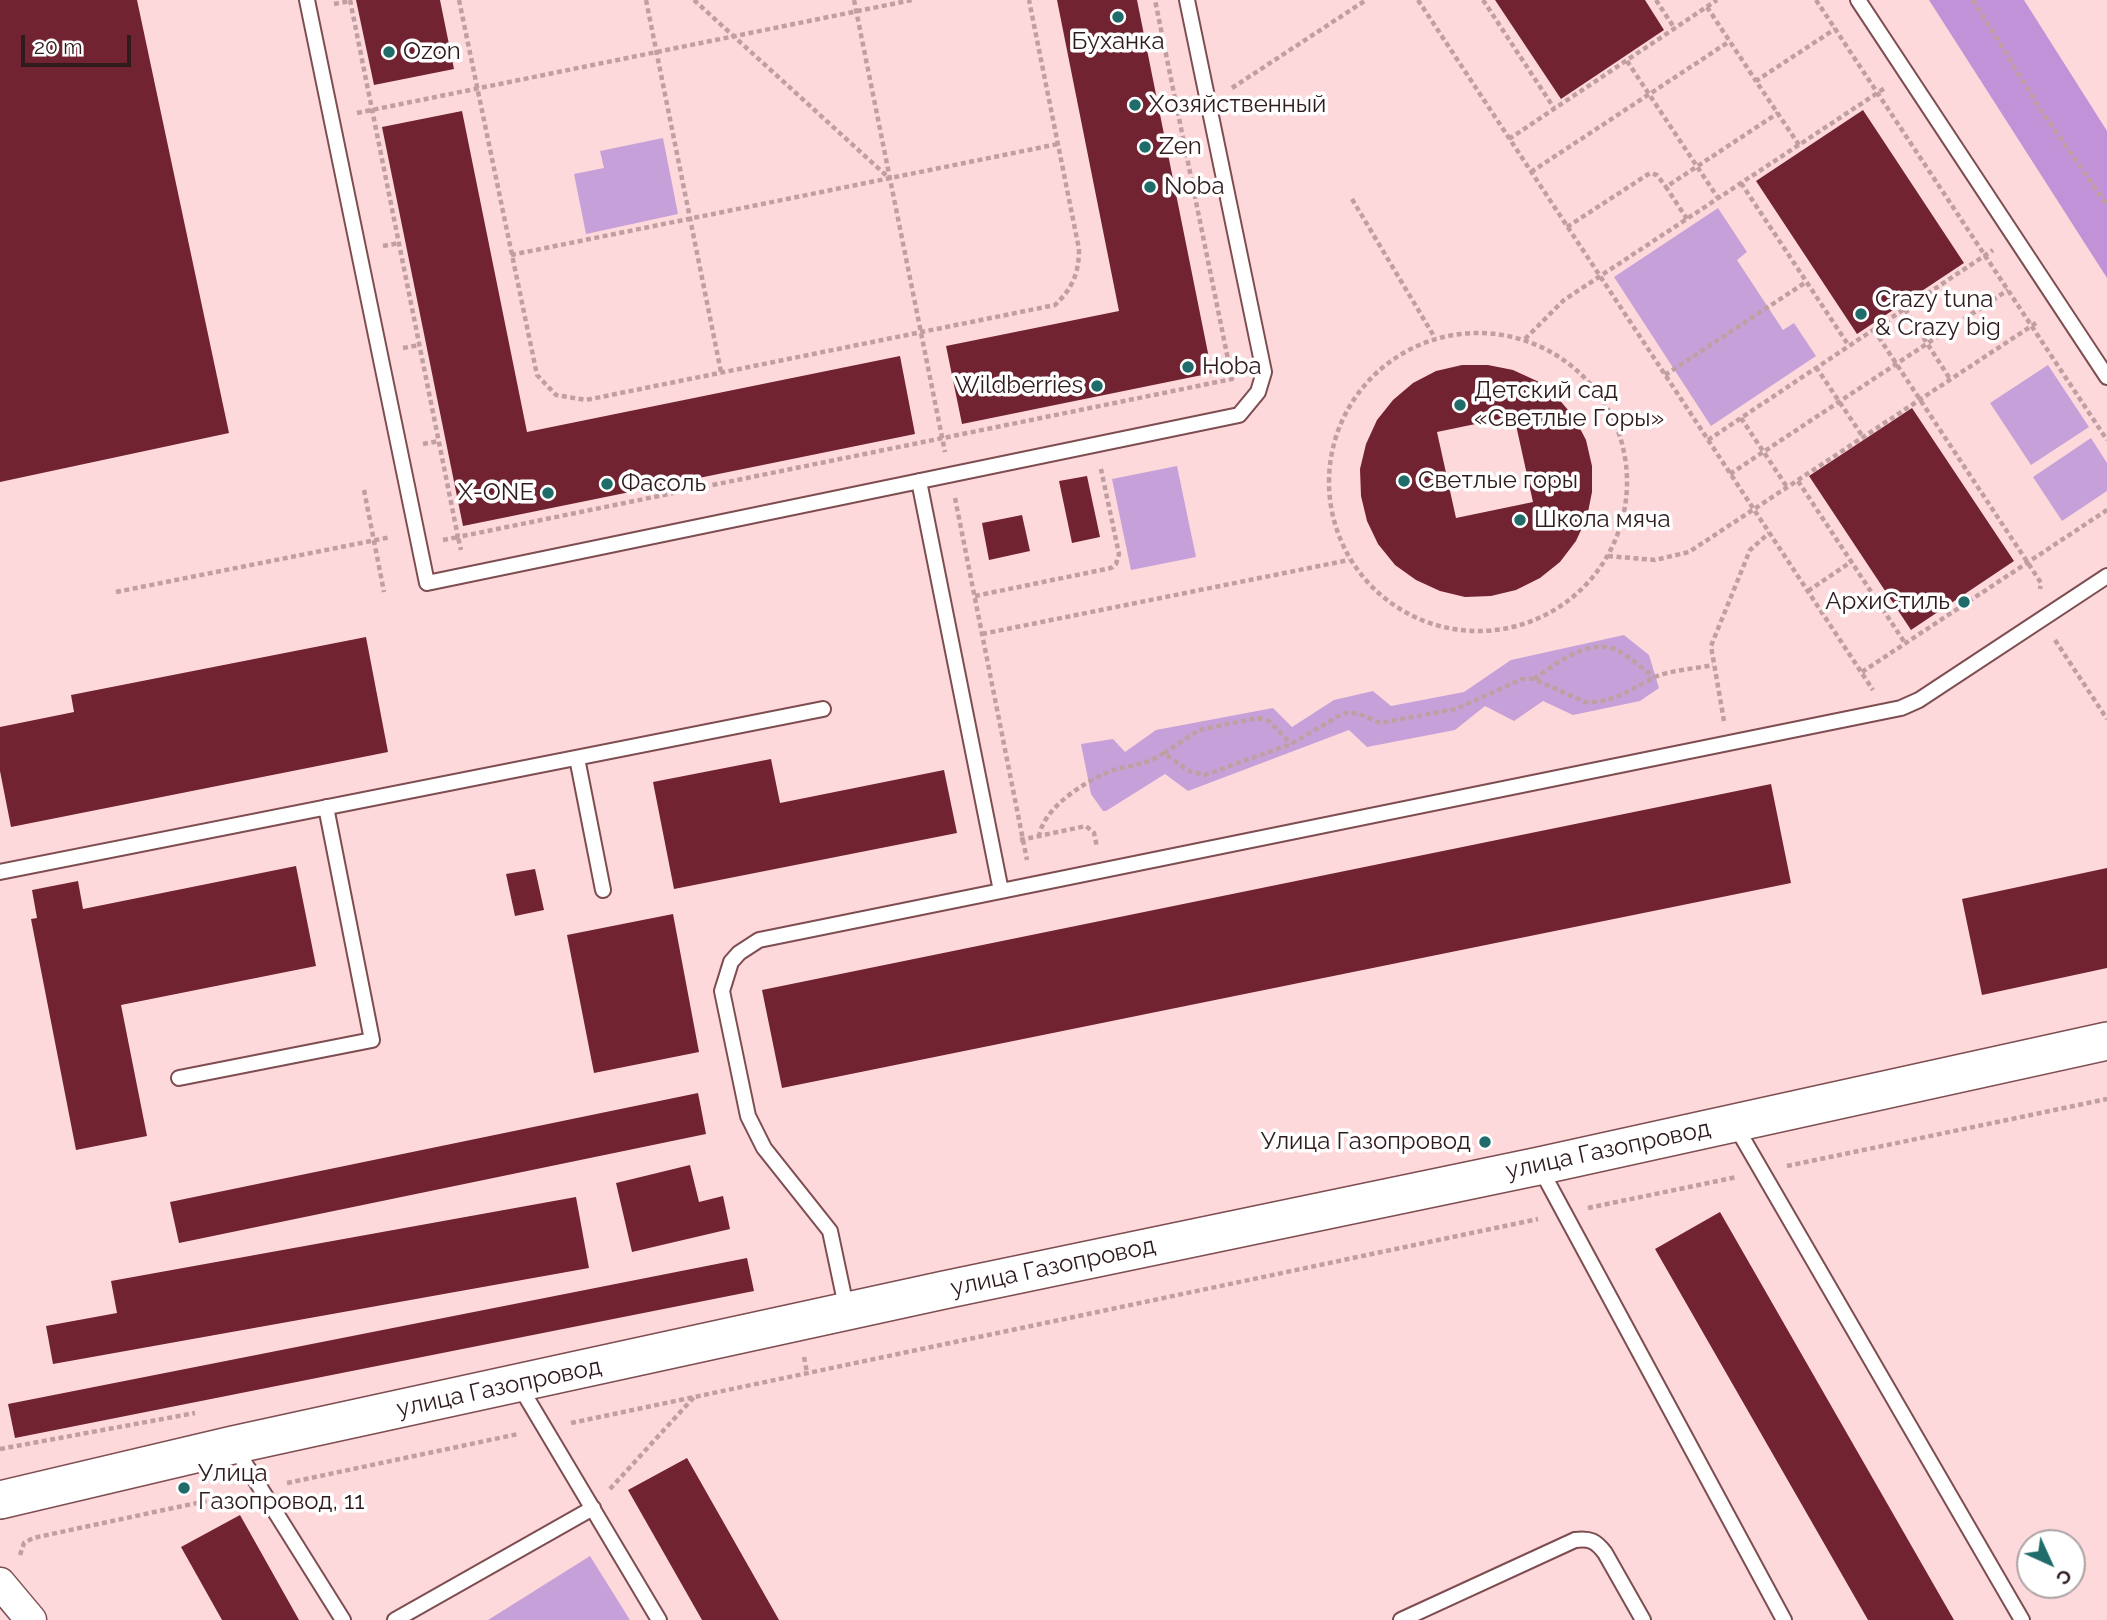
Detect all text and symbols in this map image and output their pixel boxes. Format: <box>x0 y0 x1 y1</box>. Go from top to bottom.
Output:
marker: Буханка <box>1110 9 1126 25</box>
scale bar <box>24 21 135 65</box>
place label: Буханка <box>1071 28 1165 56</box>
text: 20 m <box>34 34 82 59</box>
place label: Ozon <box>403 38 461 66</box>
marker: Ozon <box>381 44 397 60</box>
place label: Хозяйственный <box>1149 91 1326 119</box>
marker: Хозяйственный <box>1127 97 1143 113</box>
place label: Zen <box>1159 133 1202 161</box>
marker: Zen <box>1137 139 1153 155</box>
place label: Noba <box>1164 173 1224 201</box>
marker: Noba <box>1142 179 1158 195</box>
place label: Crazy tuna & Crazy big <box>1875 286 2001 342</box>
marker: Crazy tuna & Crazy big <box>1853 306 1869 322</box>
place label: Hoba <box>1202 353 1262 381</box>
marker: Hoba <box>1180 359 1196 375</box>
place label: Wildberries <box>955 372 1083 400</box>
place label: Детский сад «Светлые Горы» <box>1474 377 1664 433</box>
marker: Wildberries <box>1089 378 1105 394</box>
marker: Детский сад «Светлые Горы» <box>1452 397 1468 413</box>
place label: Светлые горы <box>1418 467 1578 495</box>
place label: Фасоль <box>621 470 706 498</box>
marker: Светлые горы <box>1396 473 1412 489</box>
marker: Фасоль <box>599 476 615 492</box>
place label: X-ONE <box>458 479 534 507</box>
marker: X-ONE <box>540 485 556 501</box>
place label: Школа мяча <box>1534 506 1670 534</box>
marker: Школа мяча <box>1512 512 1528 528</box>
place label: АрхиСтиль <box>1825 588 1950 616</box>
marker: АрхиСтиль <box>1956 594 1972 610</box>
street label: улица Газопровод <box>1503 1114 1713 1186</box>
place label: Улица Газопровод <box>1261 1128 1471 1156</box>
marker: Улица Газопровод <box>1477 1134 1493 1150</box>
street label: улица Газопровод <box>948 1231 1158 1303</box>
street label: улица Газопровод <box>394 1352 604 1424</box>
place label: Улица Газопровод, 11 <box>198 1460 365 1516</box>
marker: Улица Газопровод, 11 <box>176 1480 192 1496</box>
north arrow <box>2016 1529 2086 1599</box>
text: С <box>2052 1565 2077 1590</box>

